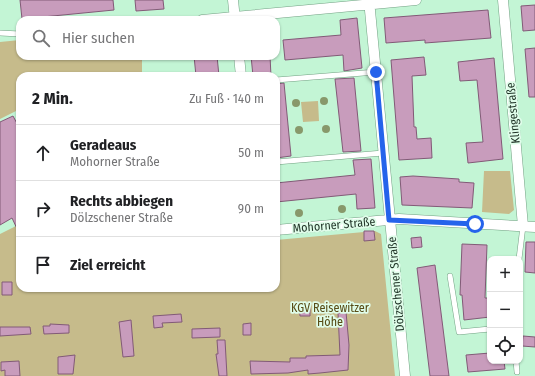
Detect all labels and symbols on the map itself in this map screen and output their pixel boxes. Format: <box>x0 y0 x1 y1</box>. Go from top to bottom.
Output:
route end <box>367 63 385 81</box>
street label: Klingestraße <box>503 82 523 144</box>
street label: Mohorner Straße <box>292 214 376 236</box>
route start <box>466 215 484 233</box>
street label: Dölzschener Straße <box>385 236 407 332</box>
park label: KGV Reisewitzer Höhe <box>291 301 370 329</box>

